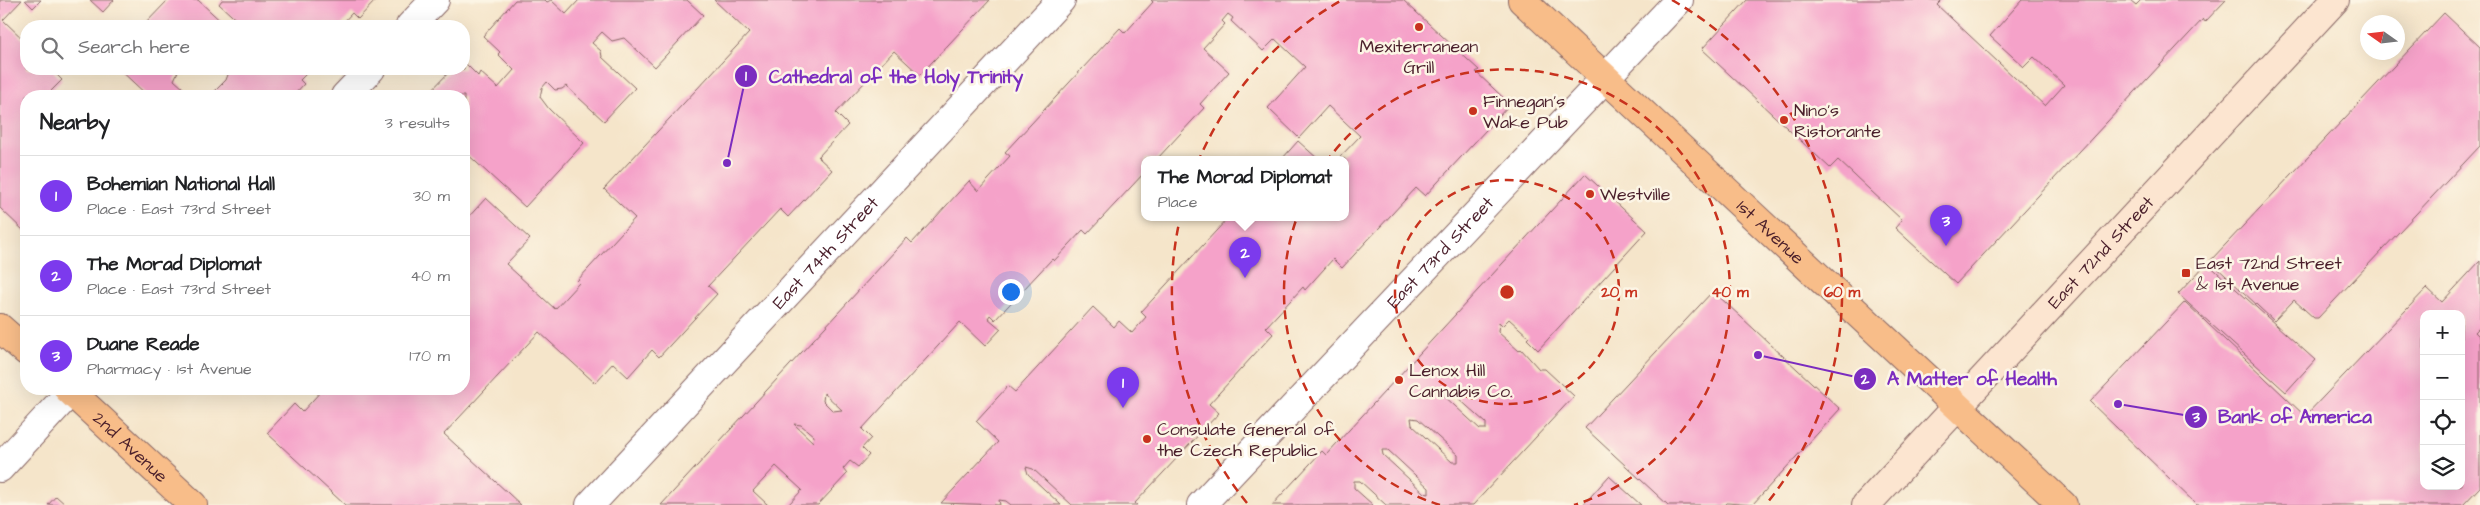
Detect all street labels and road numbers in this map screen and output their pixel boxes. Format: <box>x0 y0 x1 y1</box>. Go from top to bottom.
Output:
street label: East 74th Street <box>766 190 885 315</box>
street label: East 73rd Street <box>1381 190 1500 314</box>
street label: East 72nd Street <box>2042 190 2160 314</box>
street label: 1st Avenue <box>1731 194 1810 270</box>
street label: 2nd Avenue <box>87 406 174 488</box>

